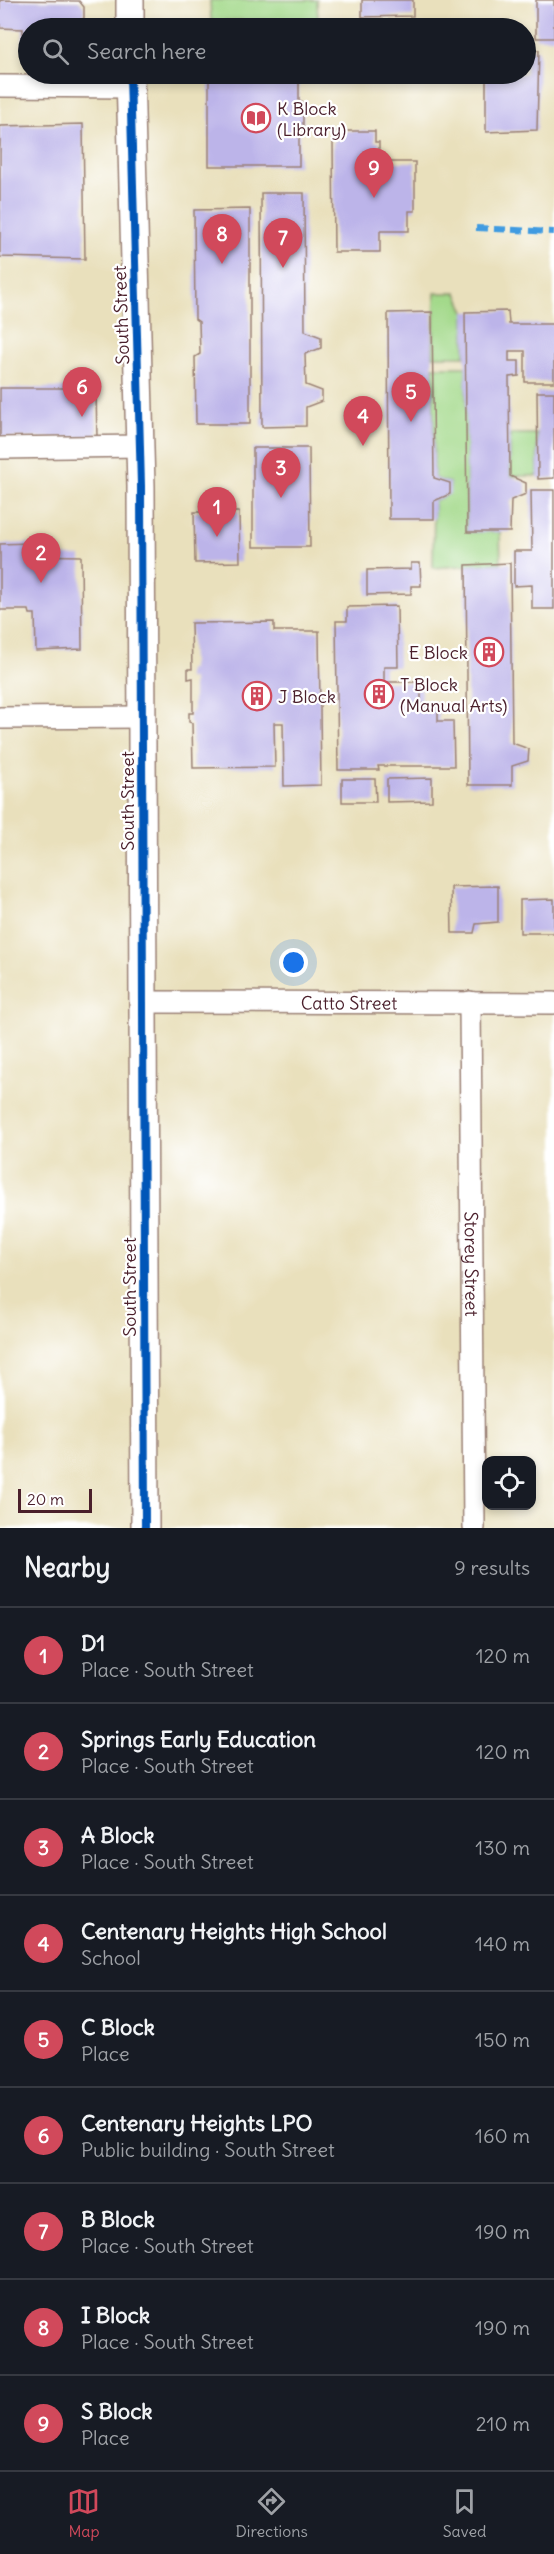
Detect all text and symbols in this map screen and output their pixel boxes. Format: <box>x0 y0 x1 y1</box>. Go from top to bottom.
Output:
search box <box>18 18 536 84</box>
icon: search <box>39 35 72 68</box>
text: Search here <box>87 37 206 65</box>
place label: K Block (Library) <box>277 97 346 141</box>
library icon: K Block (Library) <box>240 102 272 134</box>
pin: 9 <box>354 148 394 198</box>
pin: 8 <box>202 214 242 264</box>
pin: 7 <box>264 218 302 268</box>
street label: South Street <box>108 265 134 365</box>
pin: 6 <box>62 368 101 417</box>
pin: 5 <box>392 372 430 422</box>
pin: 4 <box>344 396 382 446</box>
pin: 3 <box>262 448 300 498</box>
pin: 1 <box>198 488 236 537</box>
pin: 2 <box>22 534 60 583</box>
building icon: E Block <box>473 636 505 668</box>
place label: E Block <box>409 641 468 664</box>
place label: T Block (Manual Arts) <box>400 673 508 717</box>
building icon: T Block (Manual Arts) <box>363 678 395 710</box>
building icon: J Block <box>241 680 273 712</box>
place label: J Block <box>278 685 336 708</box>
street label: South Street <box>116 751 139 851</box>
your location <box>279 948 308 977</box>
street label: Catto Street <box>301 991 397 1014</box>
street label: Storey Street <box>460 1211 484 1317</box>
street label: South Street <box>118 1237 141 1337</box>
map controls <box>482 1456 536 1510</box>
button: locate <box>482 1456 536 1510</box>
scale bar <box>18 1486 92 1514</box>
text: 20 m <box>27 1489 64 1509</box>
text: Nearby <box>24 1551 110 1584</box>
text: 9 results <box>454 1555 530 1580</box>
text: D1 <box>81 1629 105 1657</box>
text: 1 <box>40 1643 47 1668</box>
text: 120 m <box>476 1643 530 1668</box>
text: Place · South Street <box>81 1657 254 1682</box>
text: Springs Early Education <box>81 1725 316 1753</box>
text: 2 <box>38 1739 49 1764</box>
text: 120 m <box>476 1739 530 1764</box>
text: Place · South Street <box>81 1753 254 1778</box>
text: A Block <box>81 1821 154 1849</box>
text: 3 <box>38 1835 49 1860</box>
text: 130 m <box>475 1835 530 1860</box>
text: Place · South Street <box>81 1849 254 1874</box>
text: Centenary Heights High School <box>81 1917 387 1945</box>
text: 4 <box>38 1931 49 1956</box>
text: 140 m <box>475 1931 530 1956</box>
text: School <box>81 1945 141 1970</box>
text: C Block <box>81 2013 155 2041</box>
text: 5 <box>38 2027 49 2052</box>
text: 150 m <box>475 2027 530 2052</box>
text: Place <box>81 2041 129 2066</box>
text: Centenary Heights LPO <box>81 2109 312 2137</box>
text: 6 <box>38 2123 49 2148</box>
text: 160 m <box>475 2123 530 2148</box>
text: Public building · South Street <box>81 2137 335 2162</box>
text: B Block <box>81 2205 155 2233</box>
text: 7 <box>39 2219 48 2244</box>
text: 190 m <box>475 2219 530 2244</box>
text: Place · South Street <box>81 2233 254 2258</box>
text: I Block <box>81 2301 150 2329</box>
text: 8 <box>38 2315 49 2340</box>
text: 190 m <box>475 2315 530 2340</box>
text: Place · South Street <box>81 2329 254 2354</box>
text: S Block <box>81 2397 153 2425</box>
text: 9 <box>38 2411 49 2436</box>
text: 210 m <box>476 2411 530 2436</box>
text: Place <box>81 2425 129 2450</box>
tab: Map <box>67 2485 100 2541</box>
tab: Directions <box>235 2485 308 2541</box>
tab: Saved <box>443 2485 487 2541</box>

